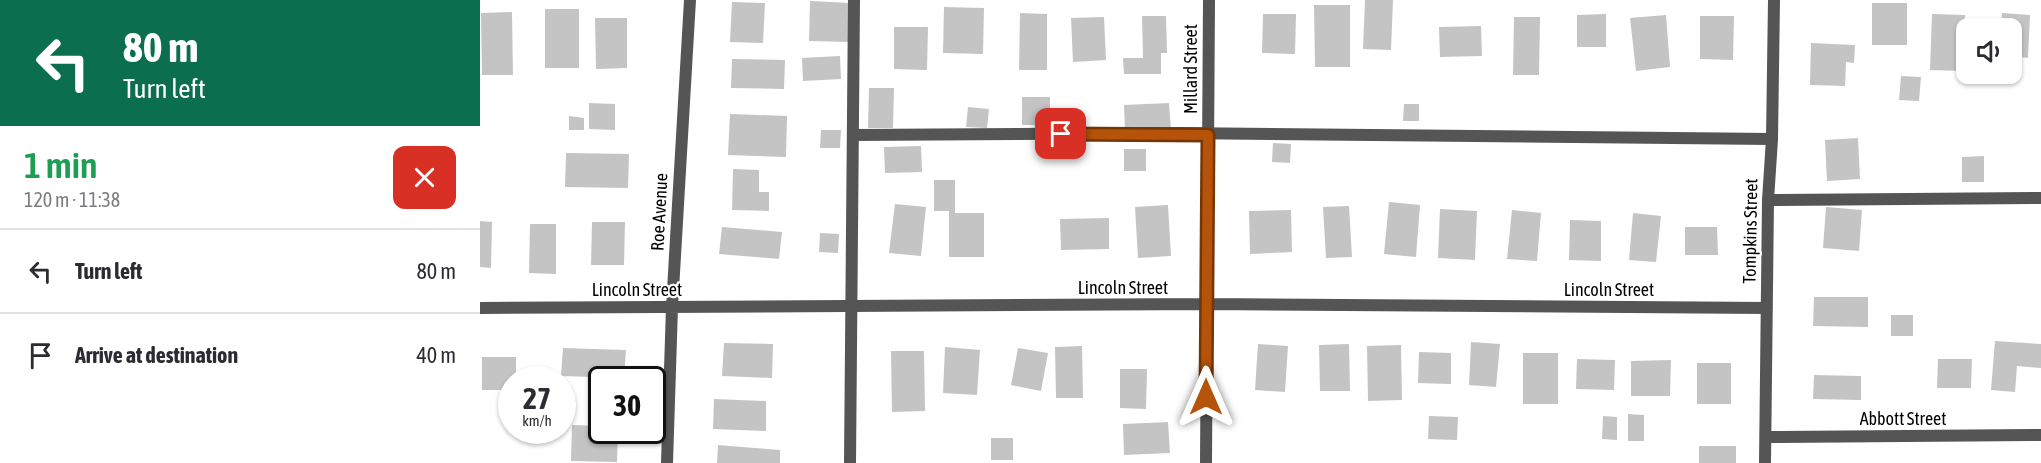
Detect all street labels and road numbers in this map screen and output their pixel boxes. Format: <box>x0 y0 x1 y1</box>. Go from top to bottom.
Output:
street label: Millard Street <box>1180 24 1201 114</box>
street label: Roe Avenue <box>646 173 672 251</box>
street label: Tompkins Street <box>1739 178 1761 284</box>
street label: Lincoln Street <box>1078 277 1168 298</box>
street label: Lincoln Street <box>592 279 682 300</box>
street label: Lincoln Street <box>1564 279 1654 300</box>
street label: Abbott Street <box>1860 408 1946 429</box>

